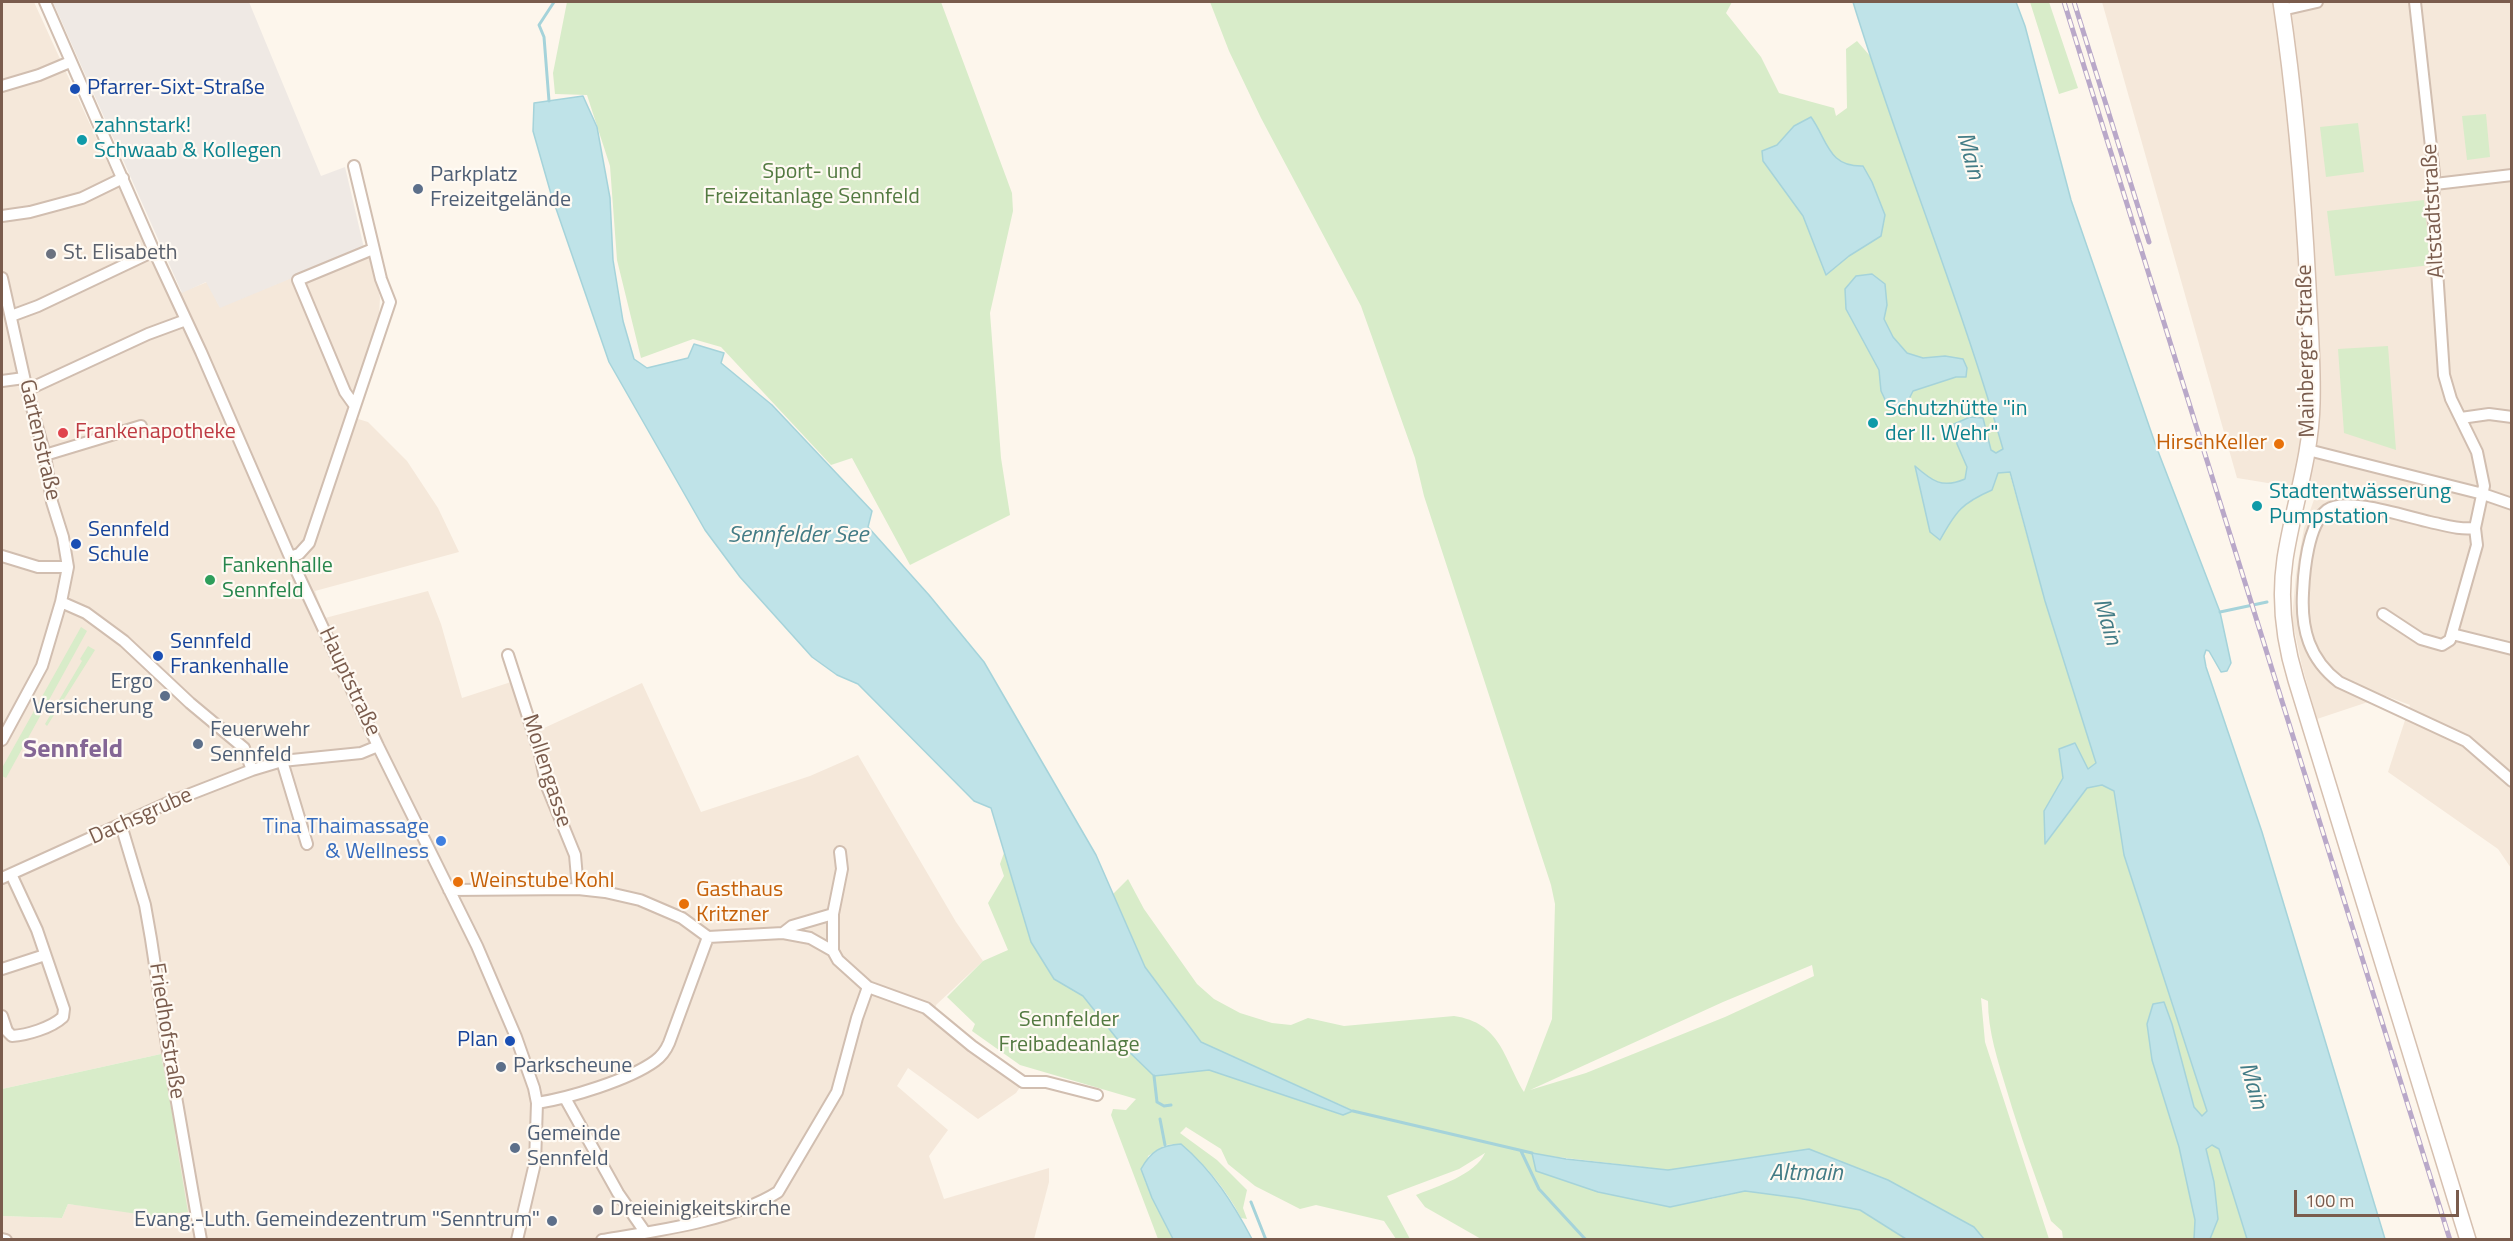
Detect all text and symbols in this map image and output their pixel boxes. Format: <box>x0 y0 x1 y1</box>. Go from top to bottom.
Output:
place label: Pfarrer-Sixt-Straße <box>87 76 265 102</box>
marker: Pfarrer-Sixt-Straße <box>68 82 82 96</box>
place label: zahnstark! Schwaab & Kollegen <box>94 114 282 166</box>
water label: Main <box>1949 129 1989 183</box>
marker: zahnstark! Schwaab & Kollegen <box>75 133 89 147</box>
street label: Altstadtstraße <box>2417 143 2451 279</box>
park label: Sport- und Freizeitanlage Sennfeld <box>704 160 920 212</box>
place label: Parkplatz Freizeitgelände <box>430 163 571 214</box>
marker: Parkplatz Freizeitgelände <box>411 182 425 196</box>
place label: St. Elisabeth <box>63 241 178 267</box>
marker: St. Elisabeth <box>44 247 58 261</box>
street label: Mainberger Straße <box>2292 264 2322 438</box>
street label: Gartenstraße <box>12 377 66 503</box>
place label: Schutzhütte "in der II. Wehr" <box>1885 397 2027 448</box>
marker: Schutzhütte "in der II. Wehr" <box>1866 416 1880 430</box>
place label: Frankenapotheke <box>75 420 236 446</box>
marker: Frankenapotheke <box>56 426 70 440</box>
place label: HirschKeller <box>2156 431 2267 457</box>
marker: HirschKeller <box>2272 437 2286 451</box>
place label: Stadtentwässerung Pumpstation <box>2269 480 2451 532</box>
marker: Stadtentwässerung Pumpstation <box>2250 499 2264 513</box>
place label: Sennfeld Schule <box>88 518 170 570</box>
water label: Sennfelder See <box>728 522 868 550</box>
marker: Sennfeld Schule <box>69 537 83 551</box>
place label: Fankenhalle Sennfeld <box>222 554 333 606</box>
marker: Fankenhalle Sennfeld <box>203 573 217 587</box>
water label: Main <box>2085 595 2127 649</box>
street label: Hauptstraße <box>312 623 386 741</box>
place label: Sennfeld Frankenhalle <box>170 630 289 682</box>
marker: Sennfeld Frankenhalle <box>151 649 165 663</box>
place label: Ergo Versicherung <box>32 670 153 722</box>
marker: Ergo Versicherung <box>158 689 172 703</box>
street label: Mollengasse <box>515 711 577 831</box>
place label: Feuerwehr Sennfeld <box>210 718 310 770</box>
district label: Sennfeld <box>23 735 123 767</box>
marker: Feuerwehr Sennfeld <box>191 737 205 751</box>
street label: Dachsgrube <box>85 783 197 851</box>
place label: Tina Thaimassage & Wellness <box>262 815 429 866</box>
marker: Tina Thaimassage & Wellness <box>434 834 448 848</box>
place label: Weinstube Kohl <box>470 869 615 895</box>
marker: Weinstube Kohl <box>451 875 465 889</box>
place label: Gasthaus Kritzner <box>696 878 783 930</box>
marker: Gasthaus Kritzner <box>677 897 691 911</box>
street label: Friedhofstraße <box>142 961 190 1101</box>
park label: Sennfelder Freibadeanlage <box>998 1008 1140 1060</box>
place label: Plan <box>457 1028 498 1054</box>
marker: Plan <box>503 1034 517 1048</box>
place label: Parkscheune <box>513 1054 632 1080</box>
water label: Main <box>2231 1059 2273 1113</box>
marker: Parkscheune <box>494 1060 508 1074</box>
place label: Gemeinde Sennfeld <box>527 1122 621 1174</box>
marker: Gemeinde Sennfeld <box>508 1141 522 1155</box>
water label: Altmain <box>1769 1160 1843 1188</box>
scale bar <box>2297 1178 2462 1216</box>
text: 100 m <box>2305 1187 2354 1214</box>
place label: Dreieinigkeitskirche <box>610 1197 791 1223</box>
marker: Dreieinigkeitskirche <box>591 1203 605 1217</box>
place label: Evang.-Luth. Gemeindezentrum "Senntrum" <box>134 1208 540 1234</box>
marker: Evang.-Luth. Gemeindezentrum "Senntrum" <box>545 1214 559 1228</box>

